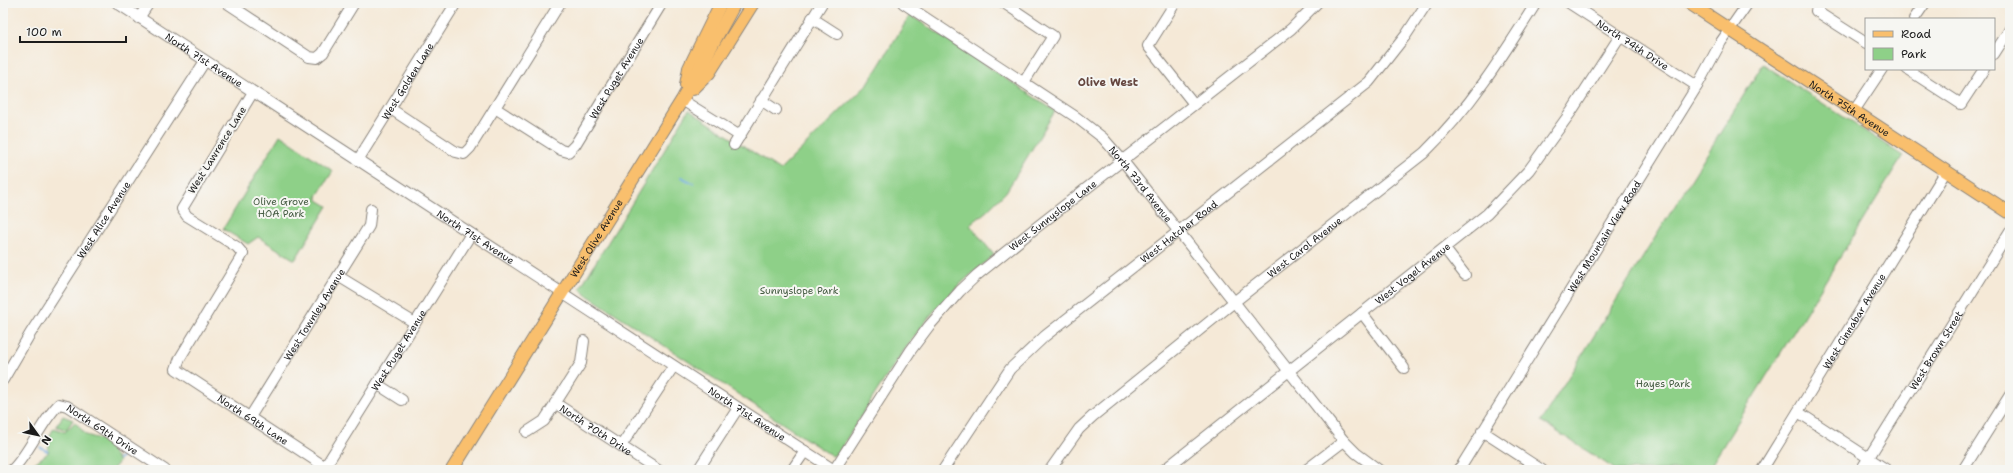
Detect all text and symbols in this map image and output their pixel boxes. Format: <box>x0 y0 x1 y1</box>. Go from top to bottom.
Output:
street label: North 74th Drive <box>1594 16 1672 73</box>
scale bar <box>20 18 126 44</box>
legend <box>1865 18 1995 70</box>
text: 100 m <box>26 24 62 40</box>
text: Road <box>1901 26 1932 42</box>
street label: North 71st Avenue <box>163 30 246 90</box>
street label: West Puget Avenue <box>586 34 646 121</box>
street label: West Golden Lane <box>378 40 436 122</box>
text: Park <box>1901 46 1927 62</box>
district label: Olive West <box>1078 75 1139 90</box>
street label: North 75th Avenue <box>1807 77 1893 139</box>
street label: West Lawrence Lane <box>185 104 249 196</box>
street label: North 73rd Avenue <box>1106 143 1176 225</box>
street label: West Sunnyslope Lane <box>1006 176 1099 254</box>
street label: West Mountain View Road <box>1564 177 1644 295</box>
street label: West Alice Avenue <box>74 178 133 261</box>
park label: Olive Grove HOA Park <box>253 195 309 220</box>
street label: West Olive Avenue <box>567 196 626 280</box>
street label: West Hatcher Road <box>1137 197 1220 266</box>
street label: North 71st Avenue <box>434 207 517 267</box>
street label: West Carol Avenue <box>1264 213 1345 280</box>
street label: West Vogel Avenue <box>1372 239 1453 307</box>
street label: West Townley Avenue <box>280 266 348 363</box>
street label: West Cinnabar Avenue <box>1819 270 1888 371</box>
park label: Sunnyslope Park <box>760 284 839 297</box>
street label: West Puget Avenue <box>368 307 429 393</box>
street label: West Brown Street <box>1906 308 1965 392</box>
park label: Hayes Park <box>1636 377 1690 390</box>
street label: North 71st Avenue <box>706 383 789 444</box>
street label: North 69th Lane <box>215 392 291 448</box>
street label: North 69th Drive <box>64 401 141 458</box>
street label: North 70th Drive <box>557 401 635 458</box>
north arrow <box>18 415 58 455</box>
text: N <box>37 432 55 448</box>

